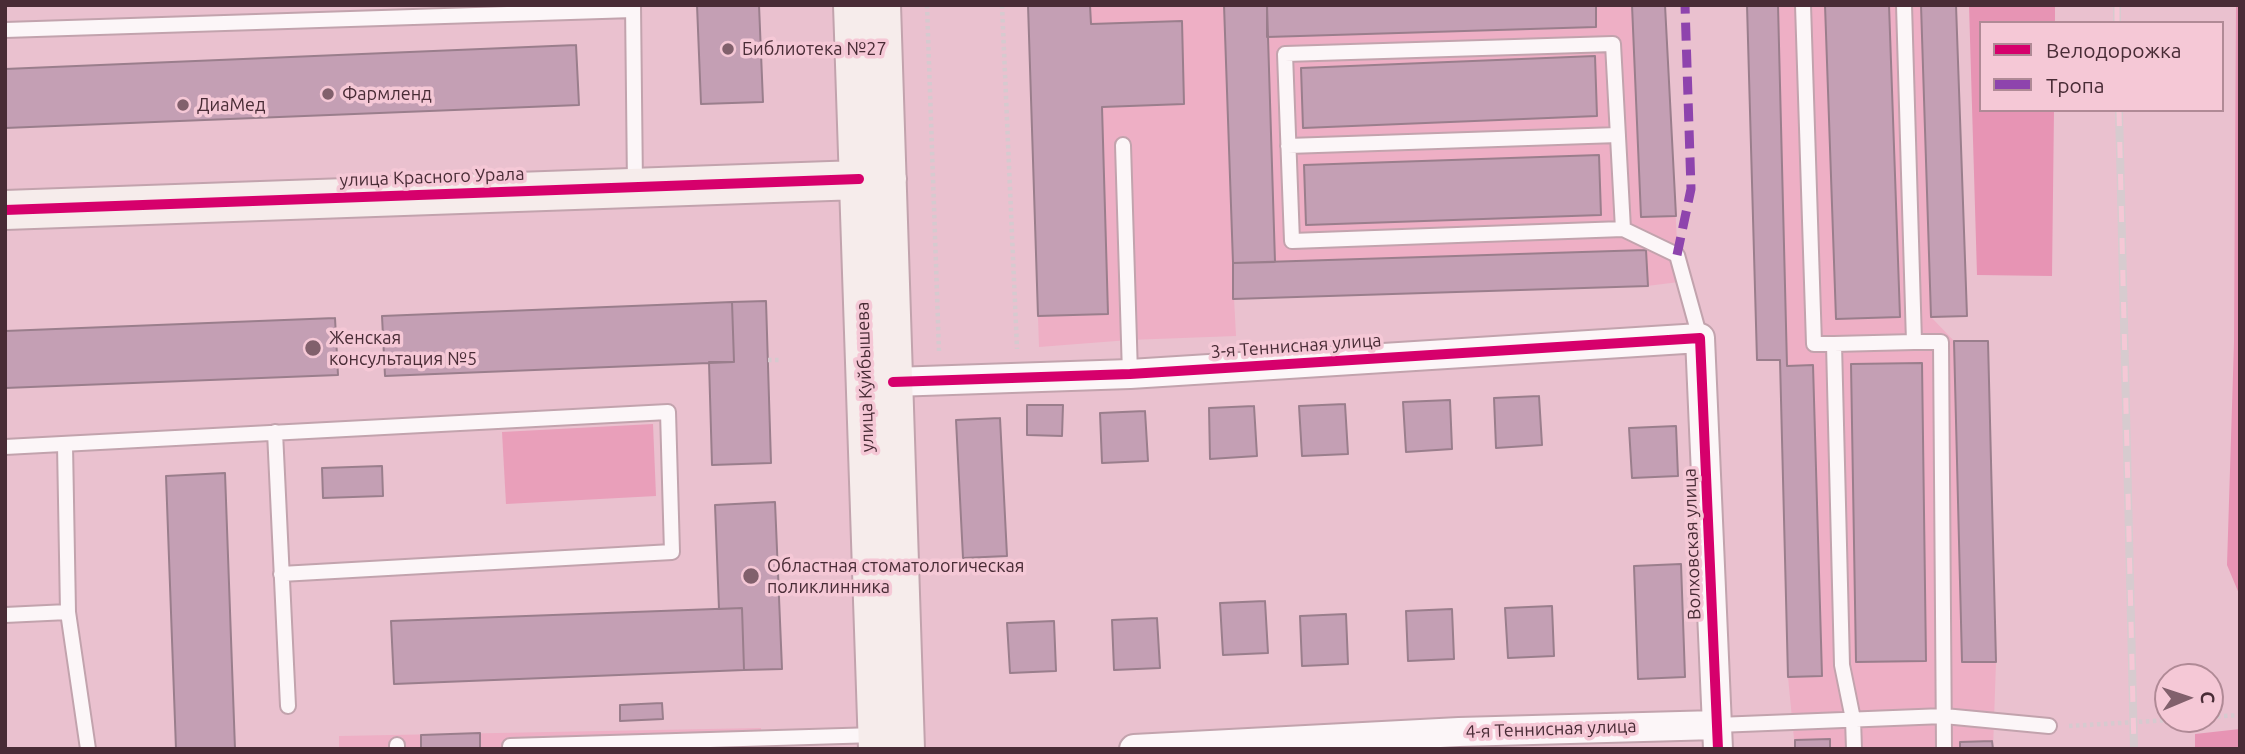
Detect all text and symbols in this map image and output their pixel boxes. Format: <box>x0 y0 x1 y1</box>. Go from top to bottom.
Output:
legend <box>1979 21 2224 112</box>
place label: Библиотека №27 <box>742 38 887 60</box>
text: Велодорожка <box>2046 38 2182 62</box>
marker: Библиотека №27 <box>720 41 736 57</box>
text: Тропа <box>2046 73 2105 97</box>
place label: Фармленд <box>342 83 432 105</box>
marker: Фармленд <box>320 86 336 102</box>
place label: ДиаМед <box>197 94 266 116</box>
marker: ДиаМед <box>175 97 191 113</box>
street label: улица Красного Урала <box>339 163 525 191</box>
street label: улица Куйбышева <box>852 301 878 453</box>
place label: Женская консультация №5 <box>329 327 477 370</box>
street label: 3-я Теннисная улица <box>1210 329 1382 363</box>
marker: Женская консультация №5 <box>303 338 323 358</box>
street label: Волховская улица <box>1679 468 1705 620</box>
place label: Областная стоматологическая поликлинника <box>767 555 1024 598</box>
marker: Областная стоматологическая поликлинника <box>741 566 761 586</box>
north arrow <box>2154 663 2224 733</box>
text: С <box>2197 691 2219 704</box>
street label: 4-я Теннисная улица <box>1465 715 1637 743</box>

